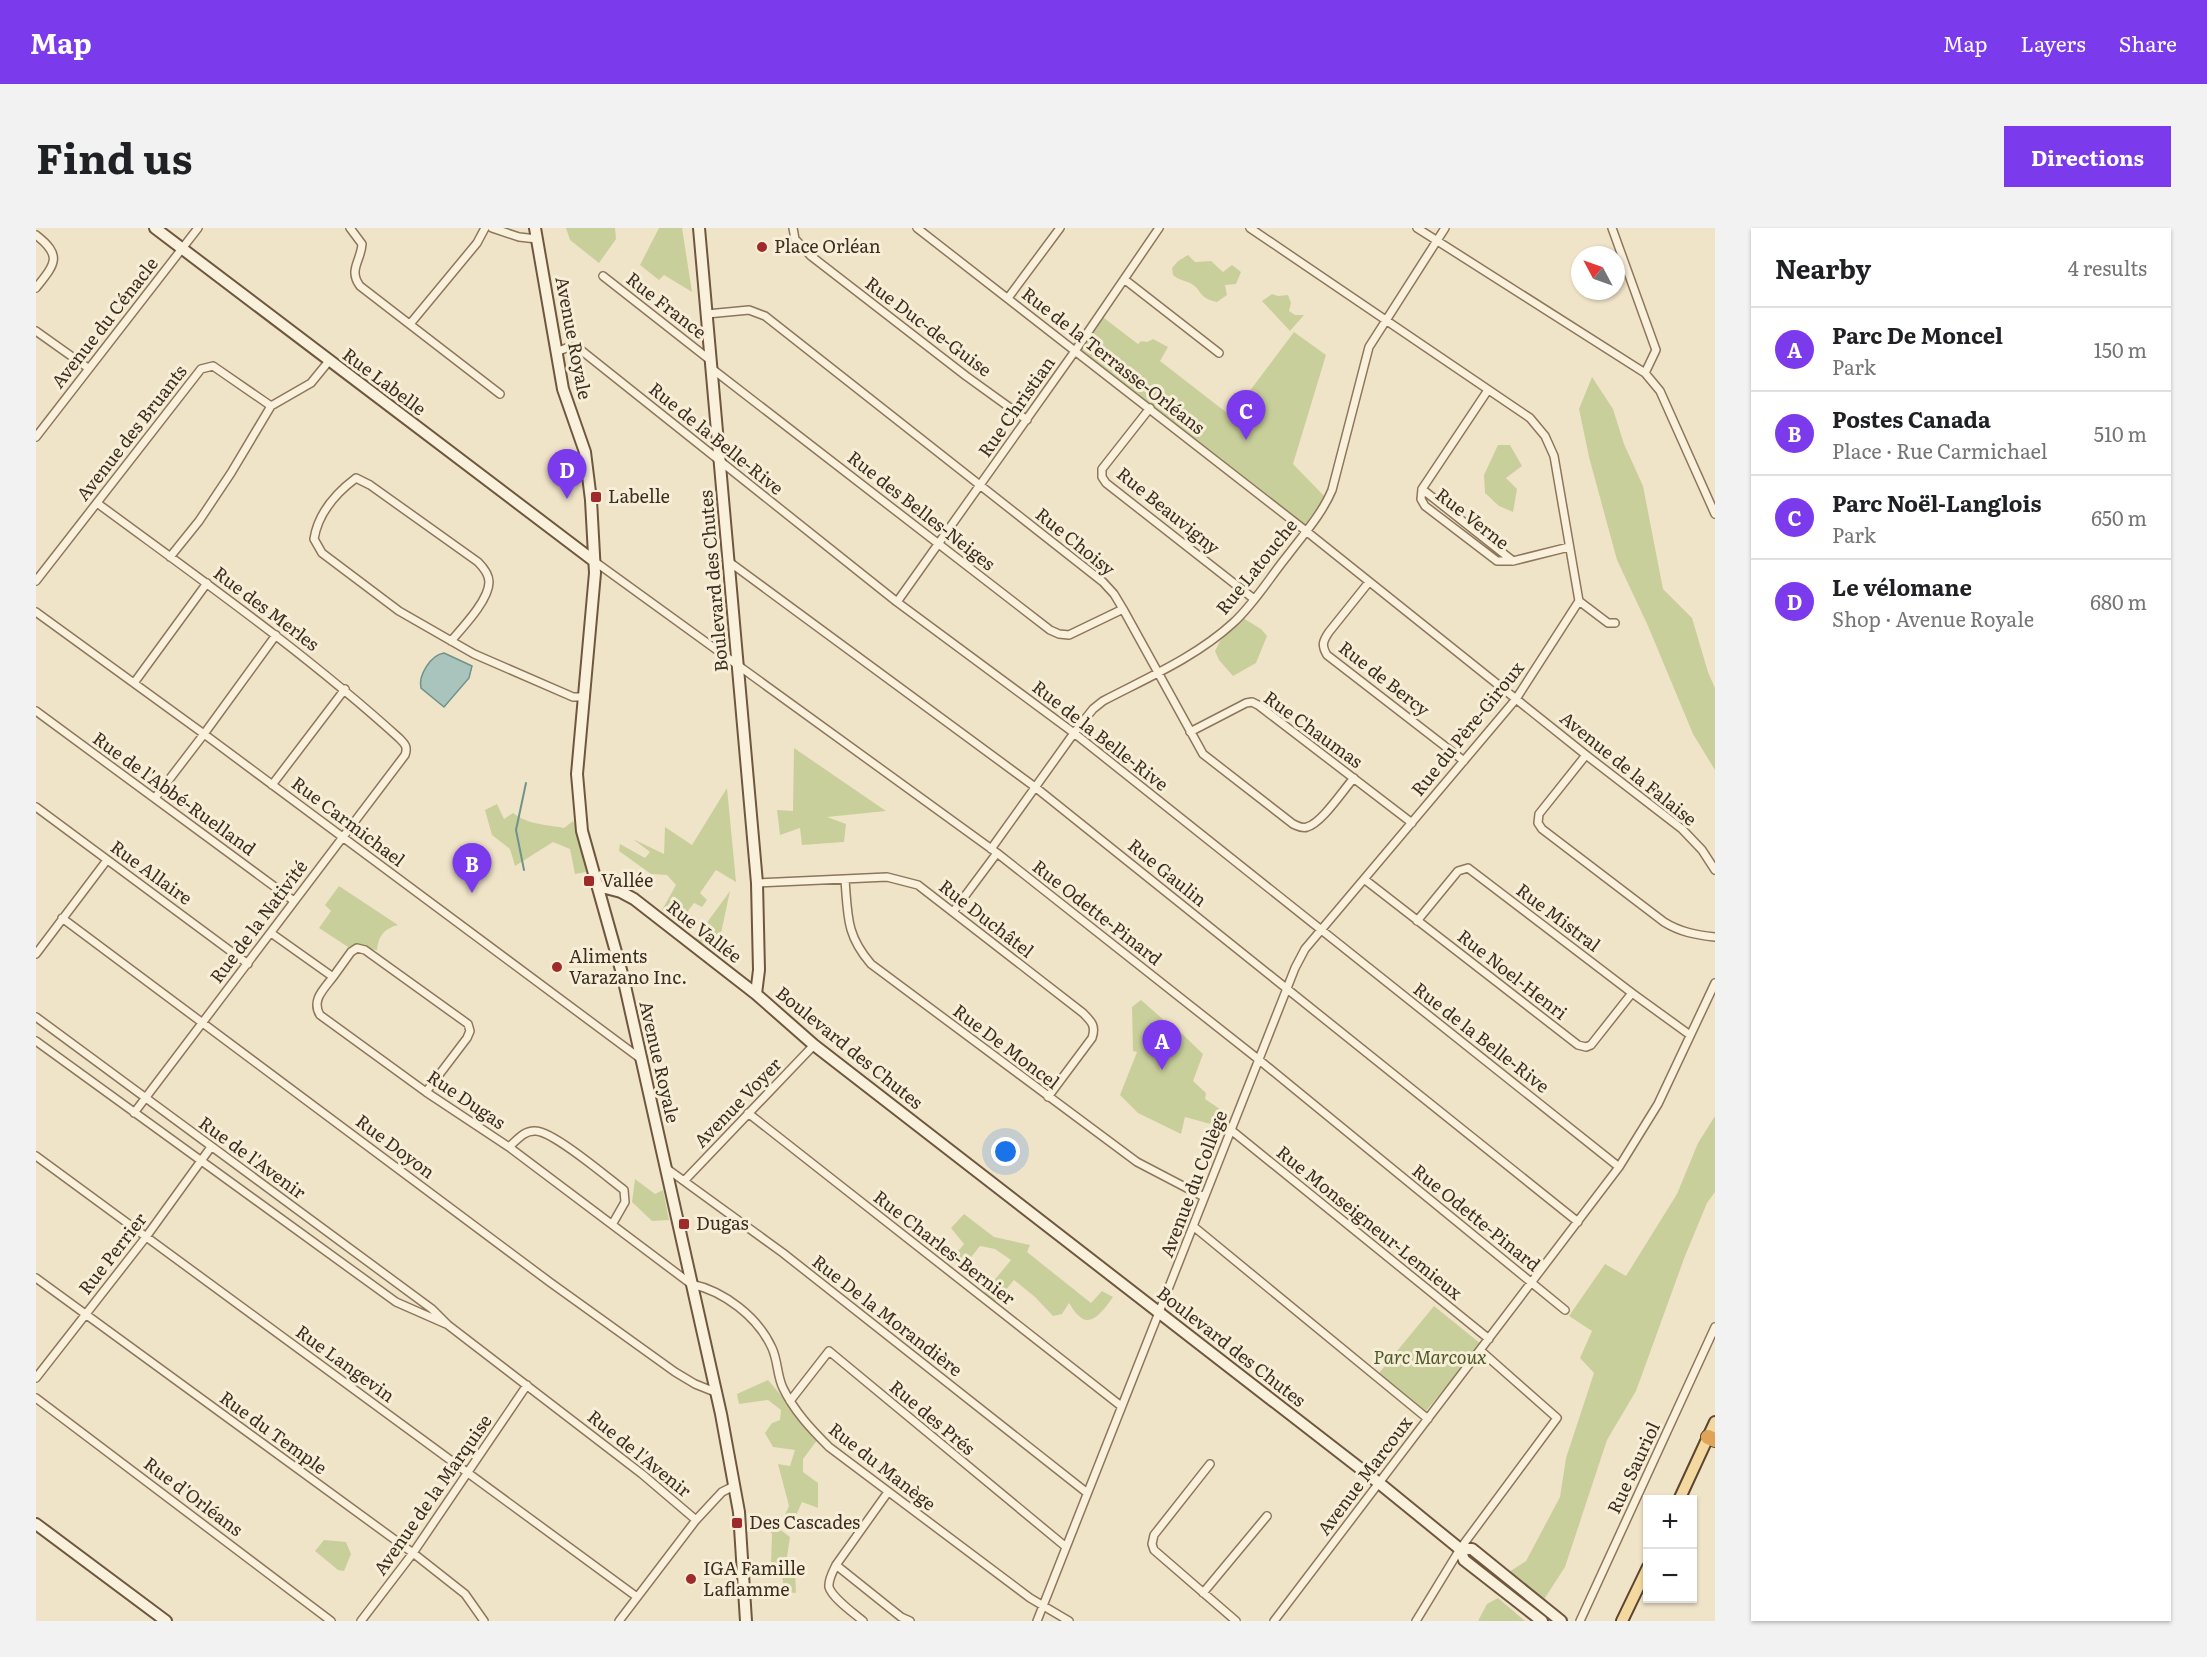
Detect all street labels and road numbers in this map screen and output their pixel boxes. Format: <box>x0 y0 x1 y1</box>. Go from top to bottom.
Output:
street label: Avenue du Cénacle <box>44 251 164 393</box>
street label: Rue France <box>621 265 713 345</box>
street label: Rue Duc-de-Guise <box>860 269 998 382</box>
street label: Avenue Royale <box>549 274 600 401</box>
street label: Rue de la Terrasse-Orléans <box>1017 280 1211 440</box>
street label: Rue Labelle <box>337 340 432 421</box>
street label: Rue Christian <box>971 350 1061 462</box>
street label: Avenue des Bruants <box>69 358 193 506</box>
street label: Rue de la Belle-Rive <box>644 375 790 501</box>
street label: Rue des Belles-Neiges <box>842 443 1002 576</box>
street label: Rue Beauvigny <box>1112 460 1227 560</box>
street label: Rue Verne <box>1430 480 1515 555</box>
street label: Boulevard des Chutes <box>691 489 734 673</box>
street label: Rue Choisy <box>1030 500 1122 582</box>
street label: Rue Latouche <box>1209 512 1303 620</box>
street label: Rue des Merles <box>208 559 325 657</box>
street label: Rue de Bercy <box>1334 634 1437 722</box>
street label: Rue du Père-Giroux <box>1404 654 1530 801</box>
street label: Rue de la Belle-Rive <box>1027 673 1175 797</box>
street label: Rue Chaumas <box>1259 684 1369 774</box>
street label: Avenue de la Falaise <box>1555 704 1703 832</box>
street label: Rue de l'Abbé-Ruelland <box>88 724 262 861</box>
street label: Rue Carmichael <box>286 769 411 872</box>
street label: Rue Gaulin <box>1123 832 1213 912</box>
street label: Rue Allaire <box>105 833 198 911</box>
street label: Rue Odette-Pinard <box>1027 853 1168 971</box>
street label: Rue de la Nativité <box>202 854 313 988</box>
street label: Rue Duchâtel <box>934 872 1040 964</box>
street label: Rue Mistral <box>1511 876 1607 958</box>
street label: Rue Vallée <box>662 893 748 969</box>
street label: Rue Noel-Henri <box>1452 922 1574 1025</box>
street label: Rue de la Belle-Rive <box>1408 975 1556 1099</box>
street label: Boulevard des Chutes <box>771 979 929 1115</box>
street label: Rue De Moncel <box>948 997 1066 1095</box>
street label: Avenue Royale <box>633 998 688 1125</box>
street label: Avenue Voyer <box>687 1050 787 1153</box>
street label: Rue Dugas <box>422 1063 511 1135</box>
street label: Avenue du Collège <box>1152 1106 1233 1261</box>
street label: Rue Doyon <box>351 1107 441 1185</box>
street label: Rue de l'Avenir <box>194 1109 312 1205</box>
street label: Rue Monseigneur-Lemieux <box>1271 1138 1469 1306</box>
street label: Rue Odette-Pinard <box>1407 1157 1547 1277</box>
street label: Rue Charles-Bernier <box>868 1183 1022 1311</box>
street label: Rue Perrier <box>71 1206 153 1300</box>
street label: Rue De la Morandière <box>807 1247 969 1382</box>
street label: Boulevard des Chutes <box>1152 1279 1312 1413</box>
street label: Rue Langevin <box>291 1318 401 1408</box>
street label: Rue des Prés <box>884 1373 982 1461</box>
street label: Rue du Temple <box>215 1384 333 1480</box>
street label: Rue de l'Avenir <box>582 1403 698 1503</box>
street label: Avenue de la Marquise <box>366 1408 498 1580</box>
street label: Avenue Marcoux <box>1310 1409 1418 1540</box>
street label: Rue du Manège <box>823 1415 942 1516</box>
street label: Rue Sauriol <box>1600 1417 1666 1518</box>
street label: Rue d'Orléans <box>139 1450 249 1542</box>

